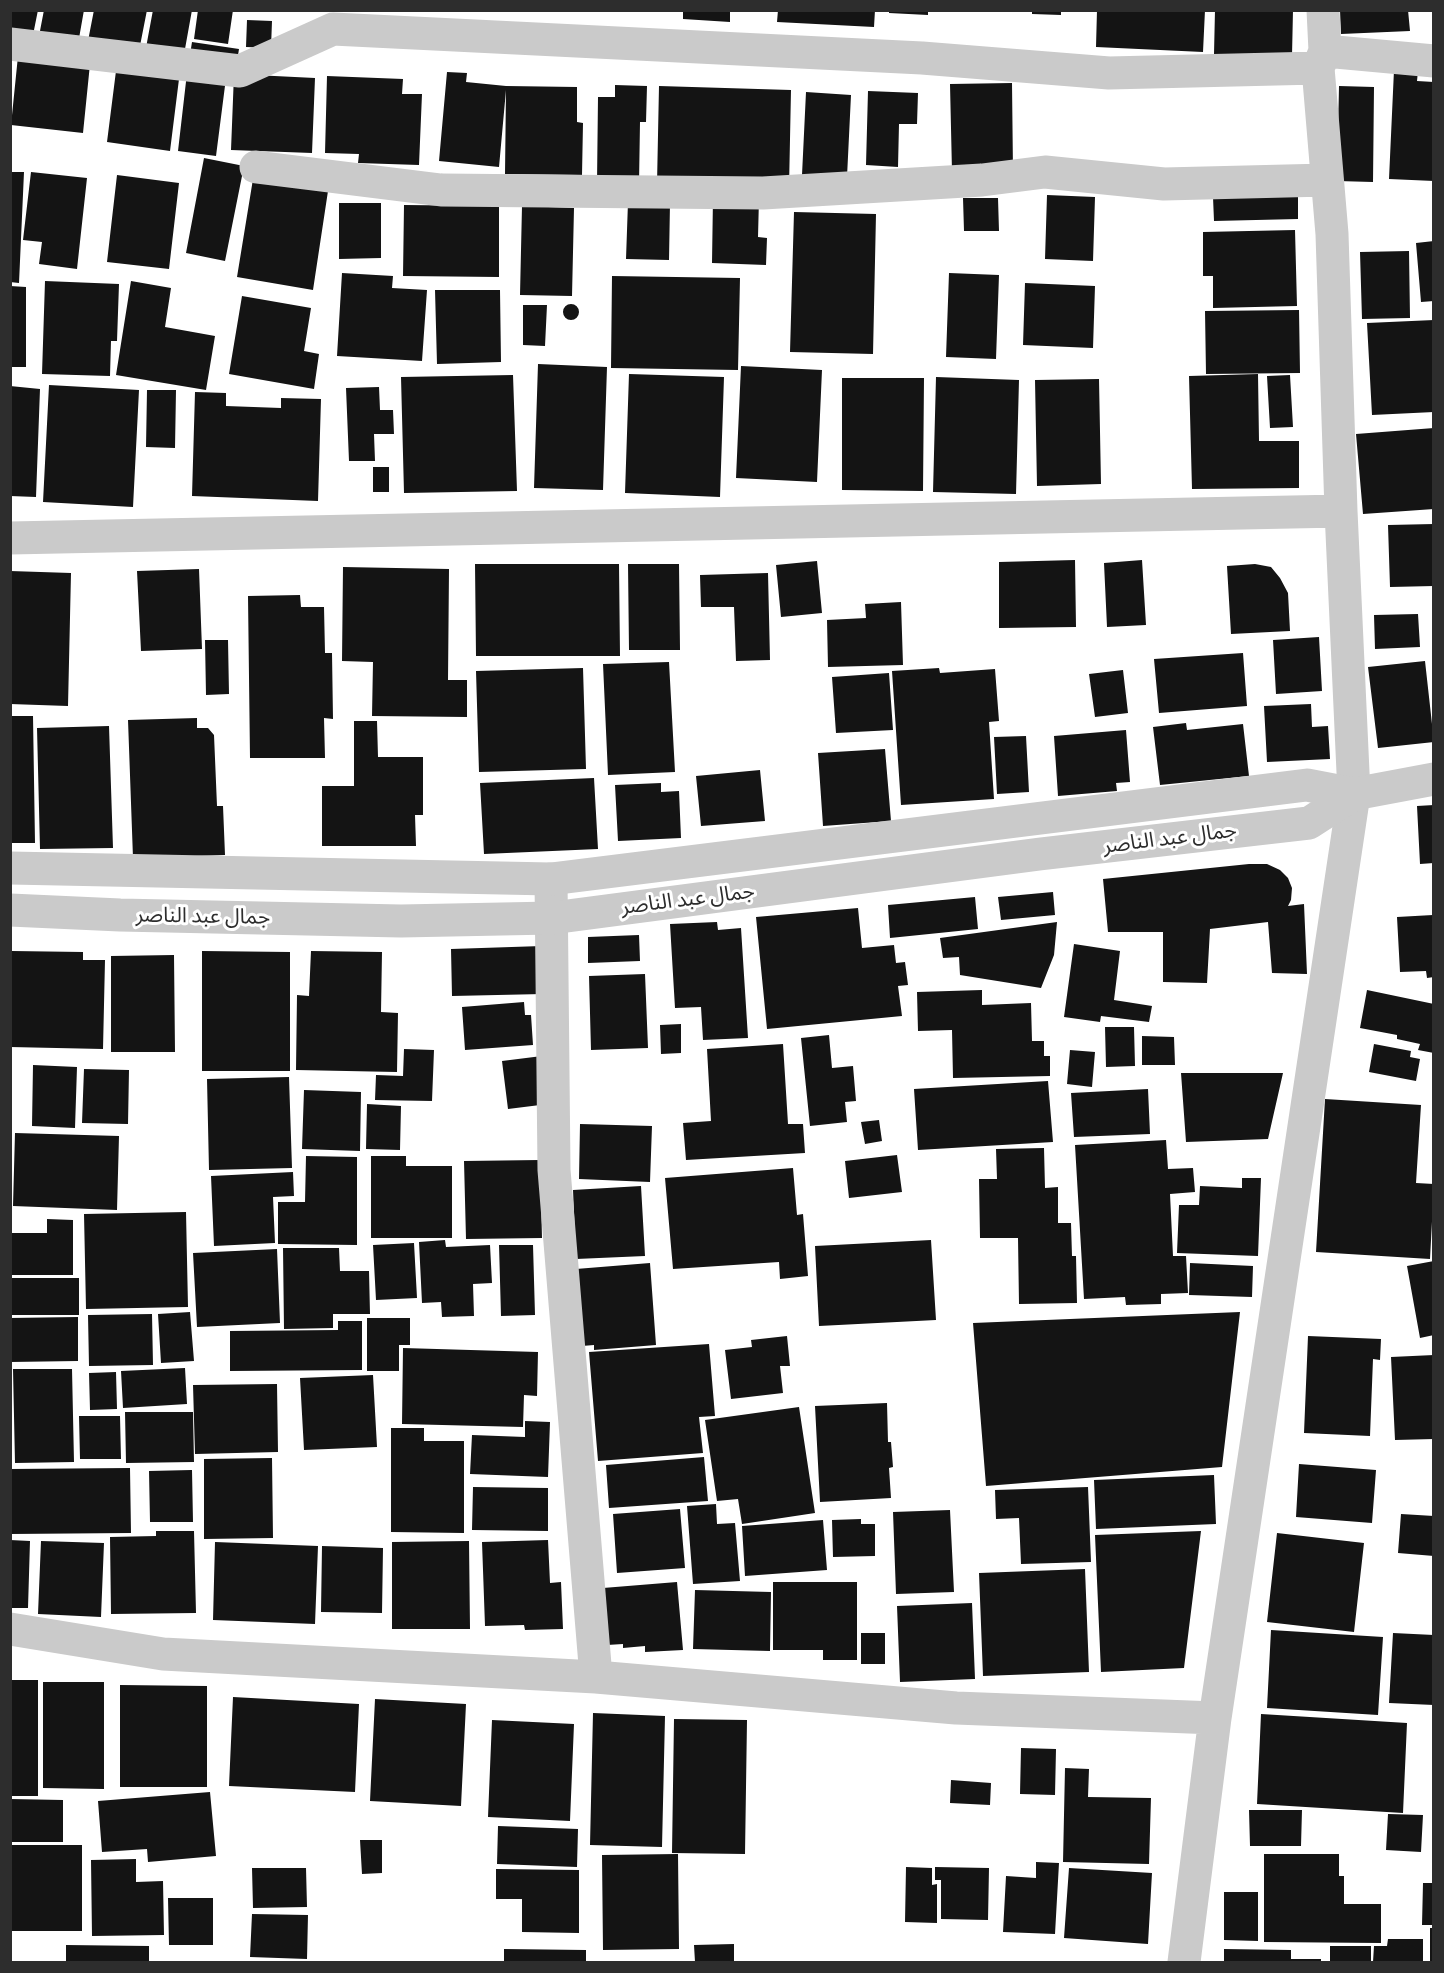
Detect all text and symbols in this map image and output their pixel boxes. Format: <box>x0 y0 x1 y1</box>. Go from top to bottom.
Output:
street label: جمال عبد الناصر <box>1102 818 1238 860</box>
street label: جمال عبد الناصر <box>620 879 756 921</box>
street label: جمال عبد الناصر <box>136 903 270 931</box>

